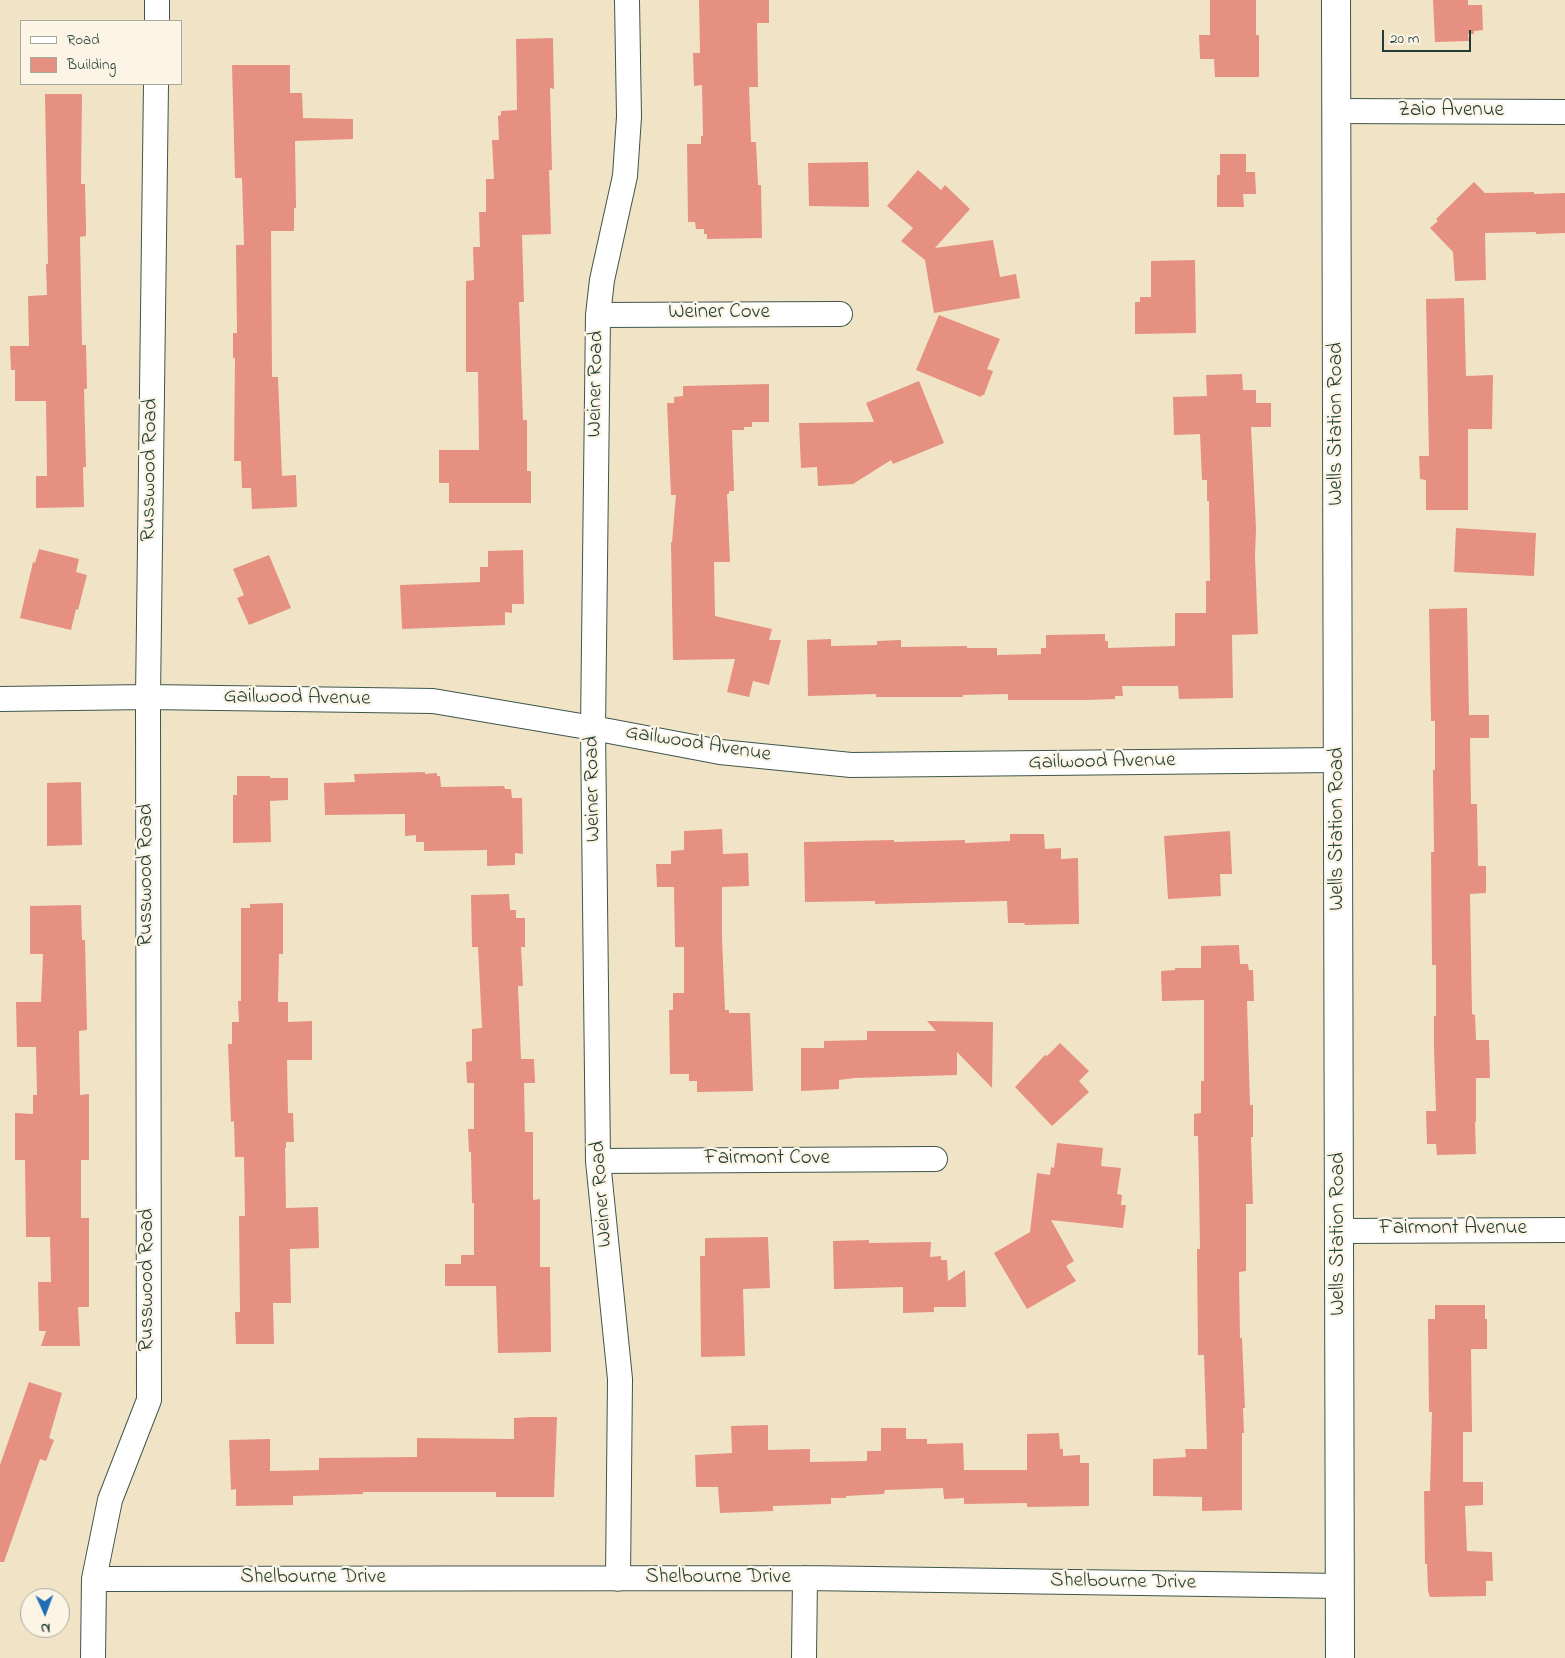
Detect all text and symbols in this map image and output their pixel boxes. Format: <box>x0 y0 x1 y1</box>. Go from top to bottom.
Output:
legend <box>20 20 182 85</box>
scale bar <box>1385 20 1474 52</box>
text: 20 m <box>1390 28 1419 50</box>
text: Road <box>67 29 100 51</box>
text: Building <box>67 54 116 76</box>
street label: Zaio Avenue <box>1398 99 1504 125</box>
street label: Weiner Cove <box>668 301 770 327</box>
street label: Weiner Road <box>583 330 611 438</box>
street label: Wells Station Road <box>1325 342 1351 506</box>
street label: Russwood Road <box>137 398 165 542</box>
street label: Gailwood Avenue <box>223 685 371 713</box>
street label: Gailwood Avenue <box>623 721 773 769</box>
street label: Weiner Road <box>580 735 608 843</box>
street label: Wells Station Road <box>1326 747 1352 911</box>
street label: Gailwood Avenue <box>1028 749 1176 777</box>
street label: Russwood Road <box>135 803 161 947</box>
street label: Weiner Road <box>587 1140 619 1248</box>
street label: Fairmont Cove <box>704 1147 830 1173</box>
street label: Wells Station Road <box>1327 1152 1353 1316</box>
street label: Russwood Road <box>136 1208 162 1352</box>
street label: Fairmont Avenue <box>1379 1217 1527 1243</box>
street label: Shelbourne Drive <box>240 1566 386 1592</box>
street label: Shelbourne Drive <box>645 1566 791 1592</box>
street label: Shelbourne Drive <box>1050 1569 1196 1597</box>
north arrow <box>20 1588 70 1638</box>
text: N <box>40 1617 51 1638</box>

